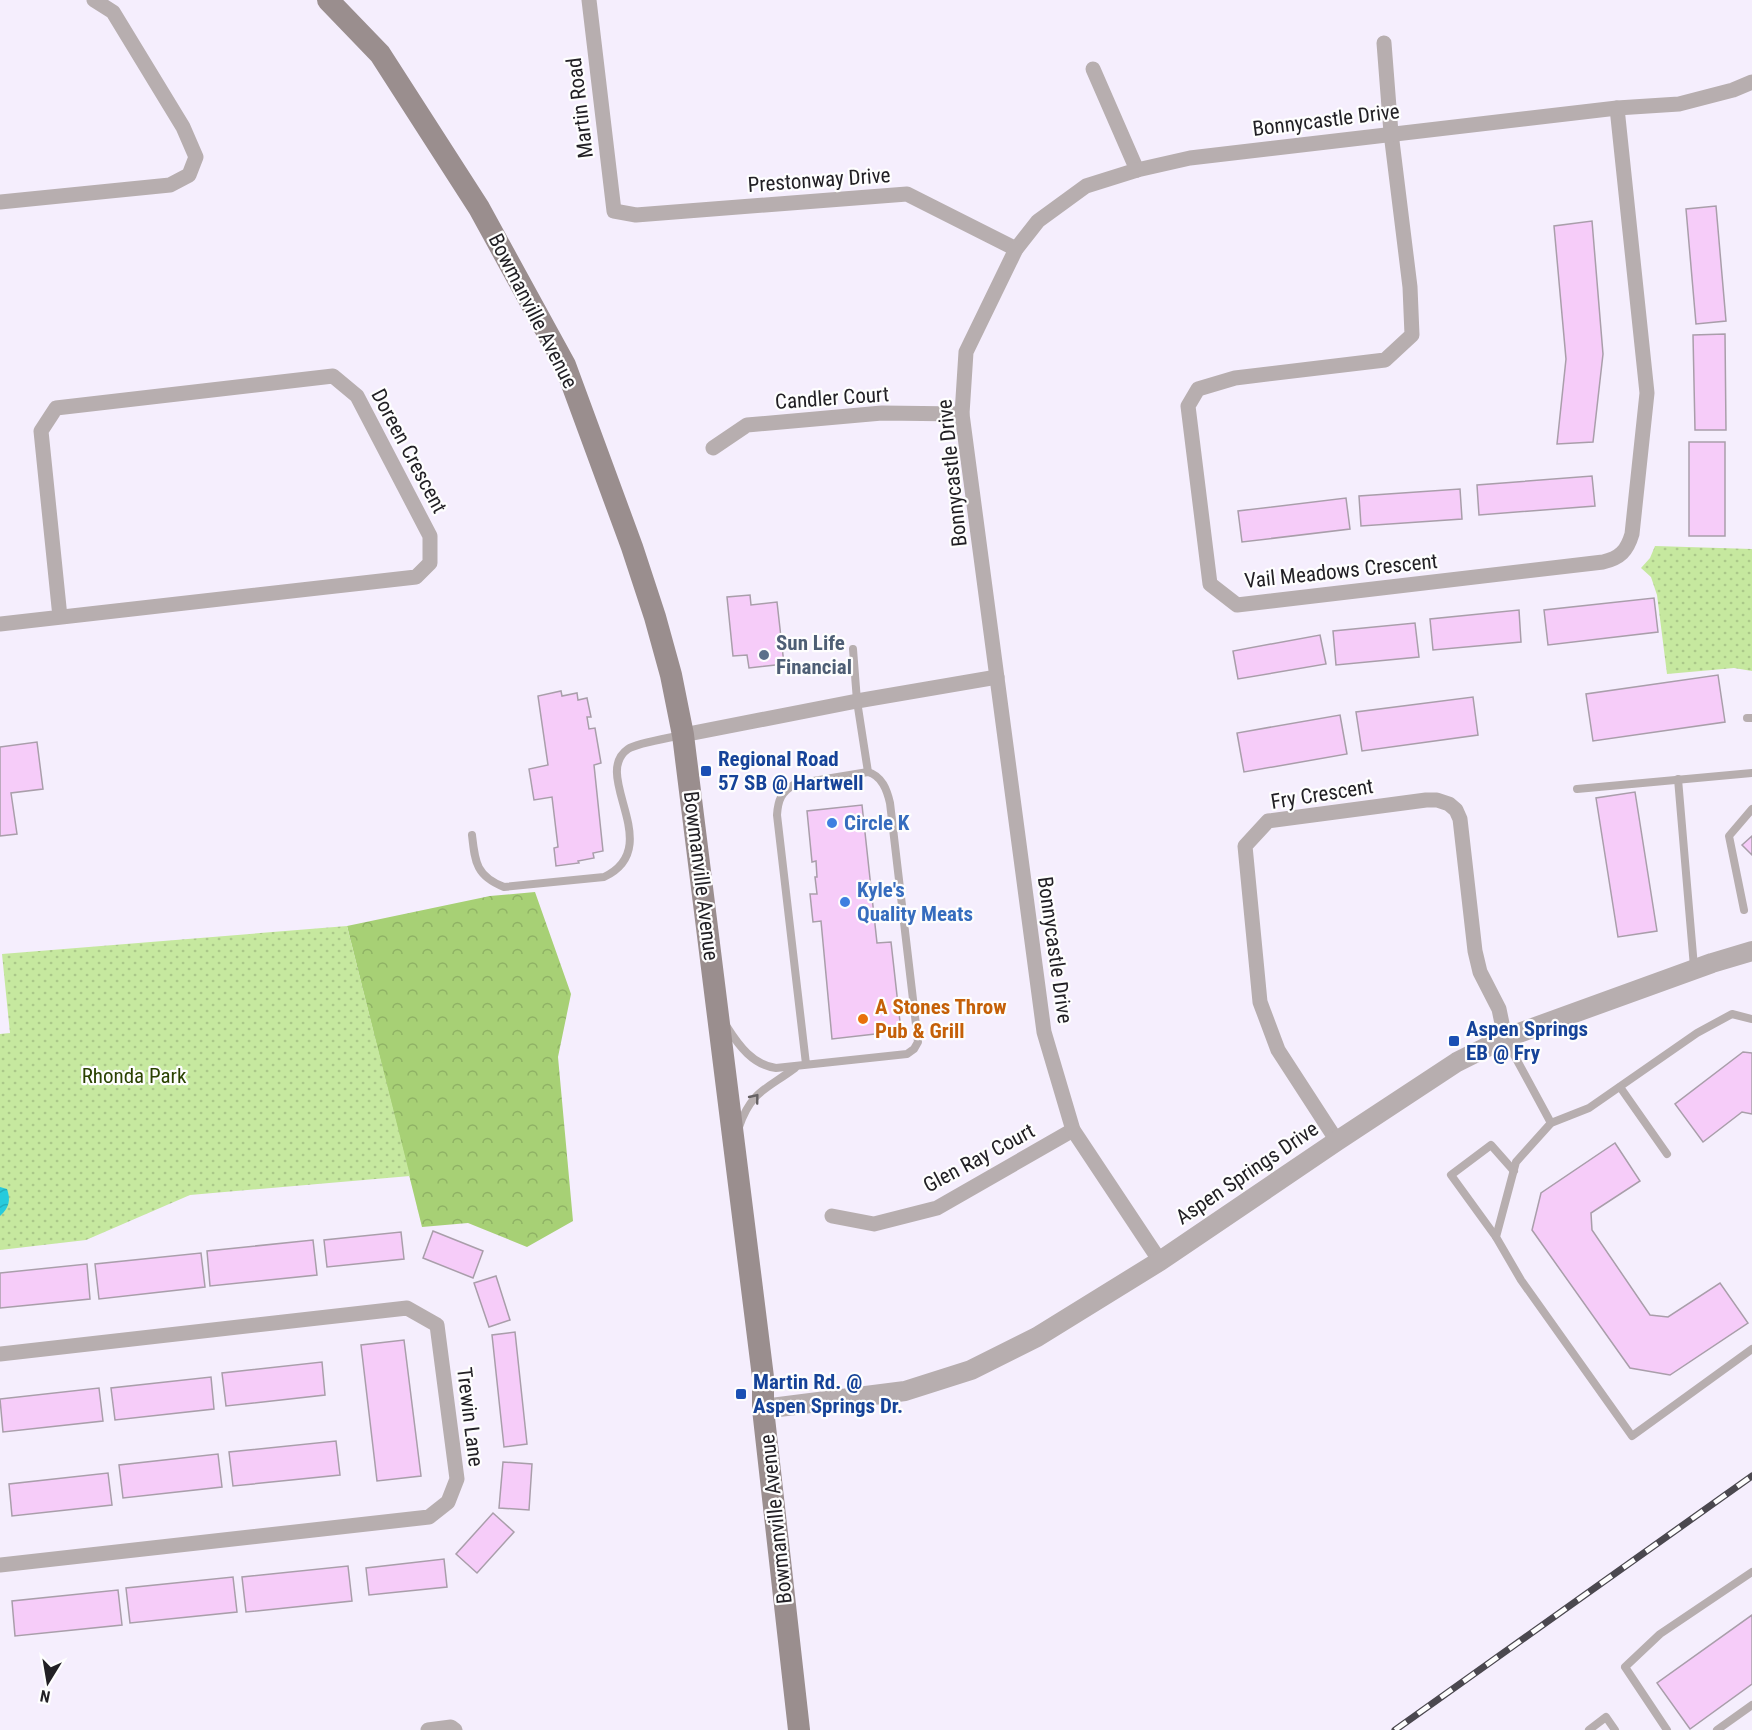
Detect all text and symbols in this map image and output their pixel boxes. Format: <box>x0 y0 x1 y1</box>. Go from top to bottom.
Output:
street label: Martin Road <box>562 56 598 160</box>
street label: Bonnycastle Drive <box>1251 99 1401 141</box>
street label: Prestonway Drive <box>747 163 891 197</box>
street label: Bowmanville Avenue <box>484 230 582 392</box>
street label: Candler Court <box>774 382 890 414</box>
street label: Doreen Crescent <box>366 385 452 517</box>
street label: Bonnycastle Drive <box>932 398 972 548</box>
street label: Vail Meadows Crescent <box>1243 549 1439 593</box>
place label: Sun Life Financial <box>776 631 852 679</box>
marker: Sun Life Financial <box>757 648 771 662</box>
place label: Regional Road 57 SB @ Hartwell <box>718 747 864 795</box>
marker: Regional Road 57 SB @ Hartwell <box>699 764 713 778</box>
street label: Fry Crescent <box>1269 774 1375 814</box>
street label: Bowmanville Avenue <box>679 790 723 962</box>
place label: Circle K <box>844 811 910 835</box>
marker: Circle K <box>825 816 839 830</box>
street label: Bonnycastle Drive <box>1033 875 1077 1025</box>
place label: Kyle's Quality Meats <box>857 878 973 926</box>
marker: Kyle's Quality Meats <box>838 895 852 909</box>
place label: A Stones Throw Pub & Grill <box>875 995 1007 1043</box>
marker: A Stones Throw Pub & Grill <box>856 1012 870 1026</box>
place label: Aspen Springs EB @ Fry <box>1466 1017 1588 1065</box>
marker: Aspen Springs EB @ Fry <box>1447 1034 1461 1048</box>
park label: Rhonda Park <box>82 1064 187 1088</box>
one-way arrow <box>747 1094 758 1105</box>
street label: Aspen Springs Drive <box>1171 1117 1323 1229</box>
street label: Glen Ray Court <box>919 1119 1039 1197</box>
street label: Trewin Lane <box>452 1366 488 1468</box>
place label: Martin Rd. @ Aspen Springs Dr. <box>753 1370 903 1418</box>
marker: Martin Rd. @ Aspen Springs Dr. <box>734 1387 748 1401</box>
street label: Bowmanville Avenue <box>755 1433 797 1605</box>
north arrow <box>18 1652 78 1712</box>
text: N <box>39 1686 52 1706</box>

